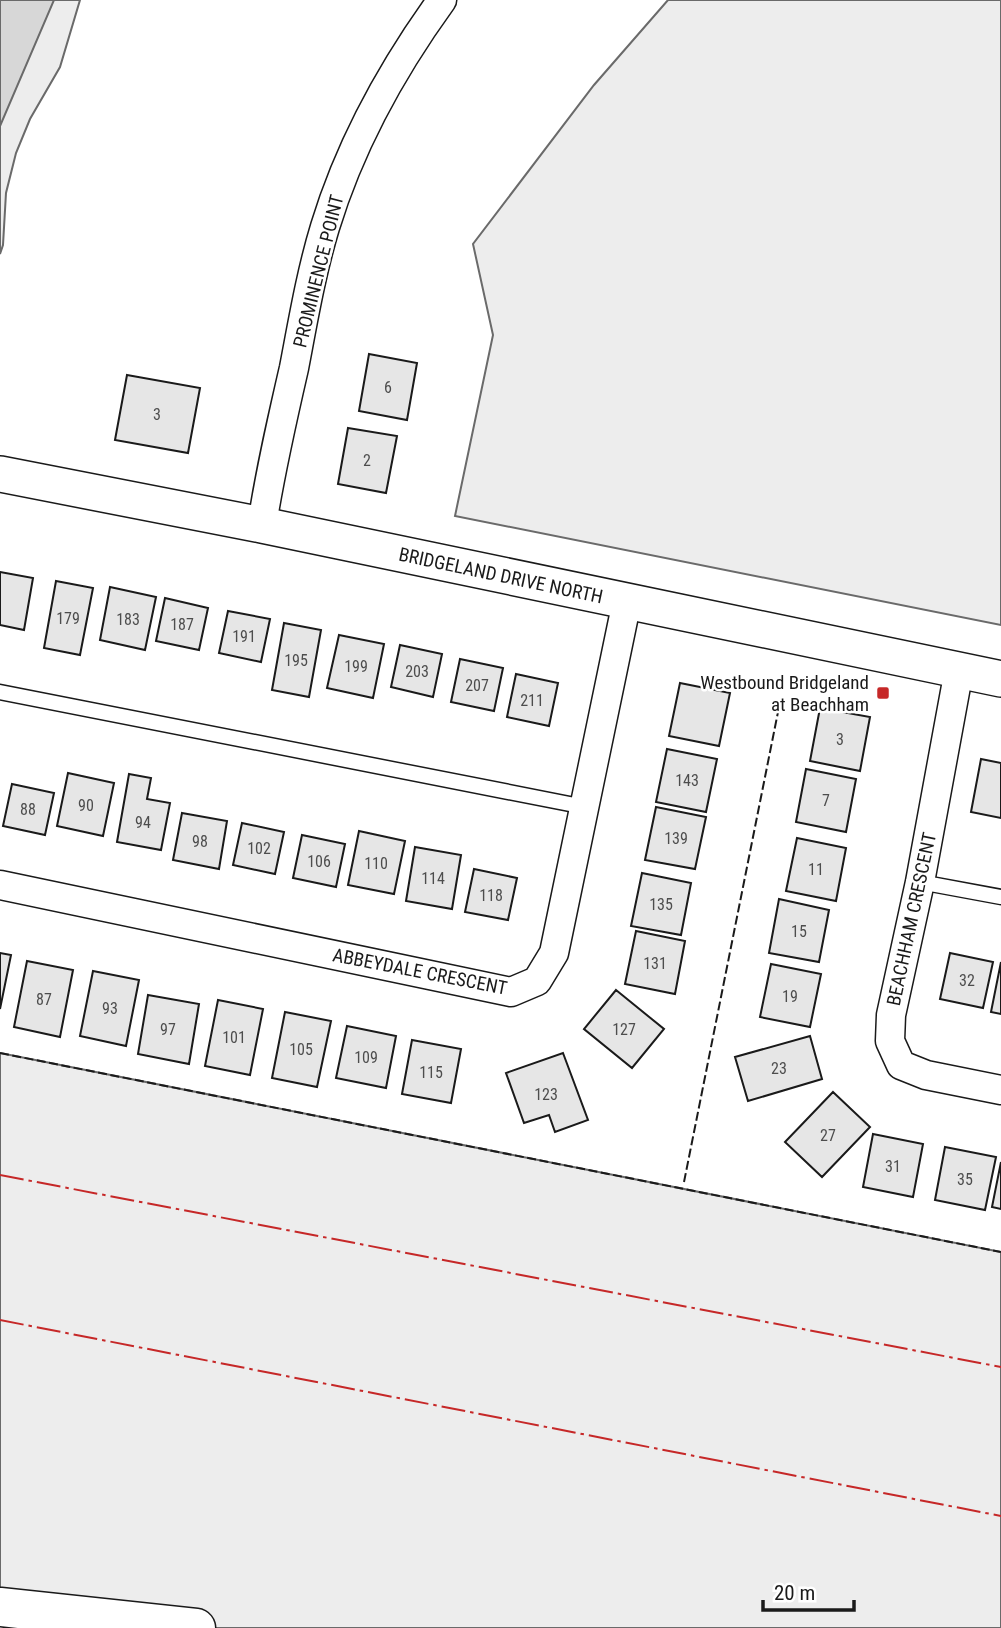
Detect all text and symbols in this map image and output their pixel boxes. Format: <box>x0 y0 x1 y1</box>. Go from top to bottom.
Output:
street label: PROMINENCE POINT <box>288 192 349 350</box>
house number: 6 <box>384 378 392 397</box>
house number: 3 <box>153 405 161 424</box>
house number: 2 <box>363 451 371 470</box>
street label: BRIDGELAND DRIVE NORTH <box>397 543 605 608</box>
house number: 179 <box>56 609 80 628</box>
house number: 183 <box>116 610 140 629</box>
house number: 187 <box>170 615 194 634</box>
house number: 191 <box>232 627 256 646</box>
house number: 195 <box>284 651 308 670</box>
house number: 199 <box>344 657 368 676</box>
house number: 203 <box>405 662 429 681</box>
place label: Westbound Bridgeland at Beachham <box>700 671 869 716</box>
house number: 207 <box>465 676 489 695</box>
marker: Westbound Bridgeland at Beachham <box>875 685 891 701</box>
house number: 211 <box>520 691 544 710</box>
house number: 3 <box>836 730 844 749</box>
house number: 143 <box>675 771 699 790</box>
house number: 7 <box>822 791 830 810</box>
house number: 90 <box>78 796 94 815</box>
house number: 88 <box>20 800 36 819</box>
house number: 94 <box>135 813 151 832</box>
house number: 139 <box>664 829 688 848</box>
street label: BEACHHAM CRESCENT <box>882 830 941 1008</box>
house number: 98 <box>192 832 208 851</box>
house number: 102 <box>247 839 271 858</box>
house number: 106 <box>307 852 331 871</box>
house number: 110 <box>364 854 388 873</box>
house number: 11 <box>808 860 824 879</box>
house number: 114 <box>421 869 445 888</box>
house number: 118 <box>479 886 503 905</box>
house number: 135 <box>649 895 673 914</box>
house number: 15 <box>791 922 807 941</box>
street label: ABBEYDALE CRESCENT <box>331 943 509 1000</box>
house number: 131 <box>643 954 667 973</box>
house number: 32 <box>959 971 975 990</box>
house number: 19 <box>782 987 798 1006</box>
house number: 87 <box>36 990 52 1009</box>
house number: 93 <box>102 999 118 1018</box>
house number: 97 <box>160 1020 176 1039</box>
house number: 127 <box>612 1020 636 1039</box>
house number: 101 <box>222 1028 246 1047</box>
house number: 105 <box>289 1040 313 1059</box>
house number: 109 <box>354 1048 378 1067</box>
house number: 23 <box>771 1059 787 1078</box>
house number: 115 <box>419 1063 443 1082</box>
house number: 123 <box>534 1085 558 1104</box>
house number: 27 <box>820 1126 836 1145</box>
house number: 31 <box>885 1157 901 1176</box>
house number: 35 <box>957 1170 973 1189</box>
scale bar <box>763 1568 854 1612</box>
text: 20 m <box>774 1581 815 1605</box>

